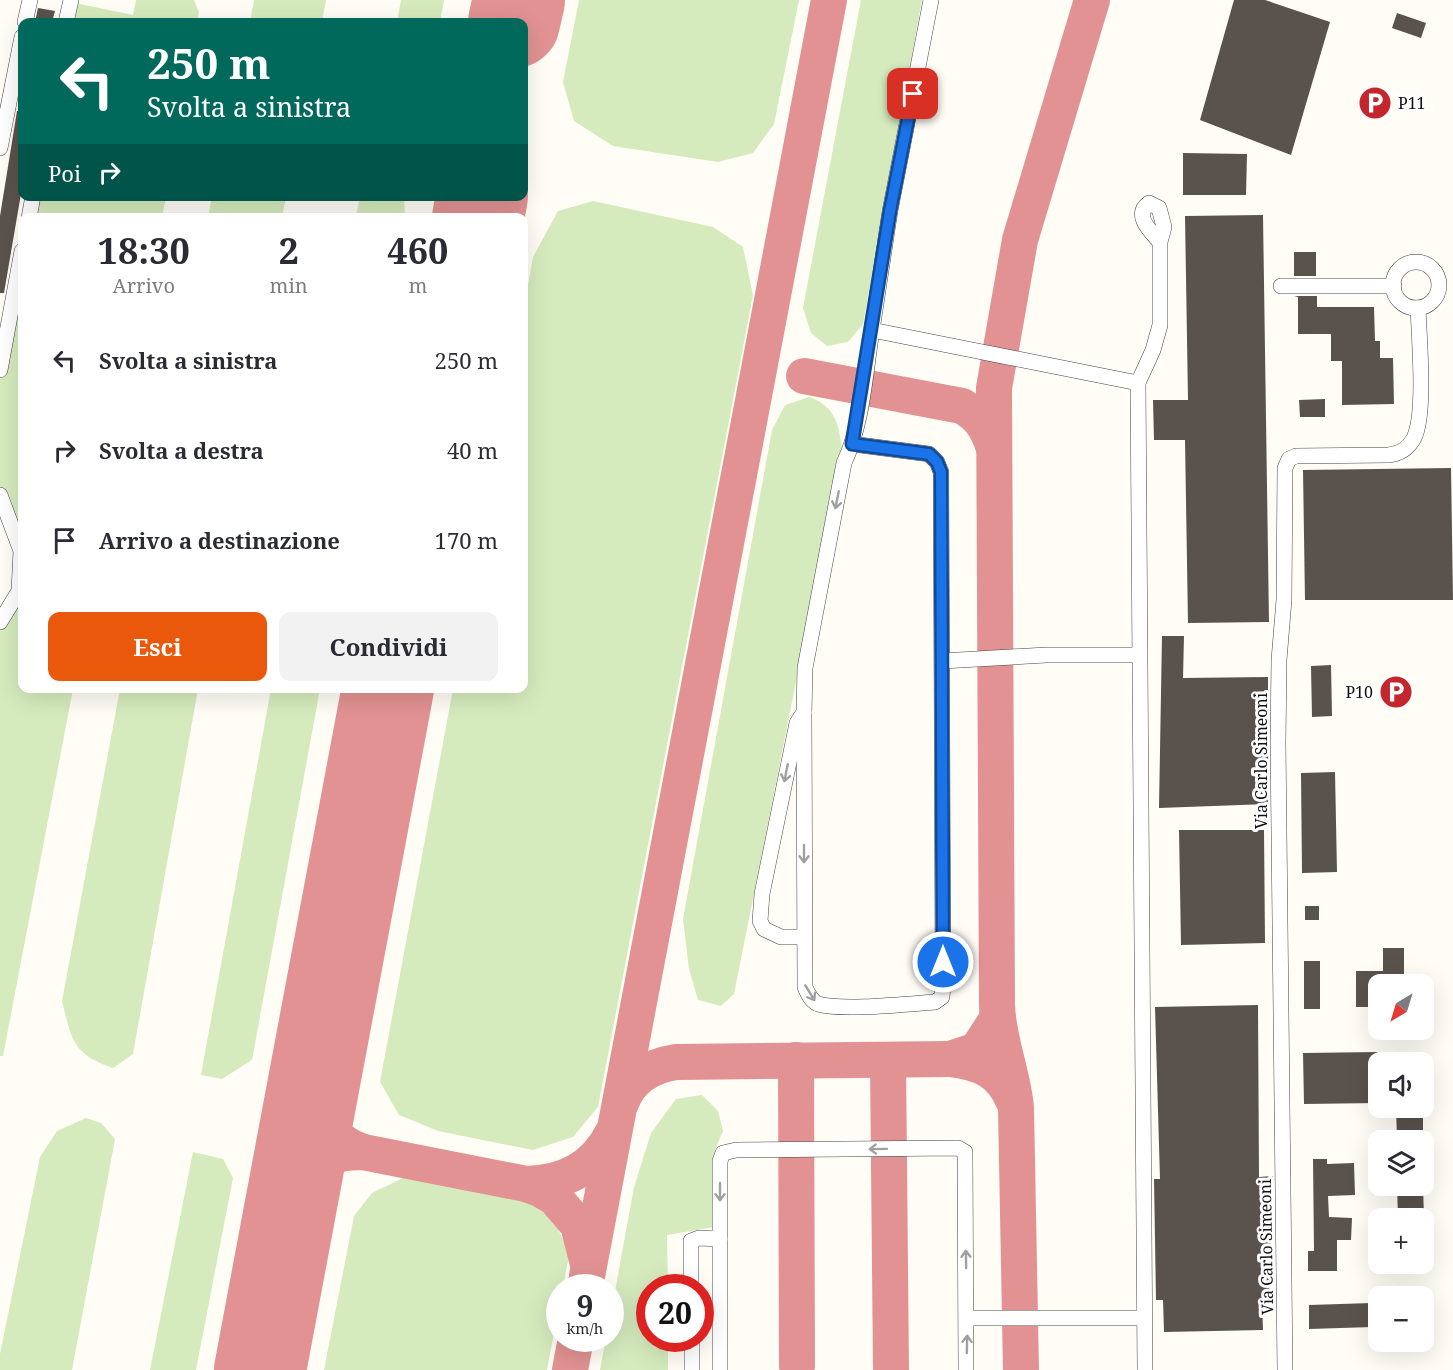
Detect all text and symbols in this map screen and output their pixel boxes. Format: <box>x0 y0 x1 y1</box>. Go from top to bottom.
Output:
text: 250 m <box>147 34 271 91</box>
icon: left <box>48 42 126 120</box>
pin <box>887 68 938 119</box>
icon: arrive <box>896 77 929 110</box>
parking icon: P11 <box>1357 85 1393 121</box>
text: Svolta a sinistra <box>147 88 351 125</box>
place label: P11 <box>1398 92 1426 114</box>
icon: right <box>93 156 126 189</box>
text: Poi <box>48 158 81 188</box>
text: 18:30 <box>98 226 190 275</box>
text: 2 <box>278 226 299 275</box>
text: 460 <box>387 226 448 275</box>
text: Arrivo <box>113 272 175 299</box>
text: min <box>270 272 308 299</box>
text: m <box>408 272 427 299</box>
icon: left <box>48 344 81 377</box>
text: Svolta a sinistra <box>99 345 278 375</box>
text: 250 m <box>435 345 498 375</box>
icon: right <box>48 434 81 467</box>
text: Svolta a destra <box>99 435 264 465</box>
text: 40 m <box>447 435 498 465</box>
one-way arrow <box>831 490 842 509</box>
icon: arrive <box>48 524 81 557</box>
text: Arrivo a destinazione <box>99 525 340 555</box>
text: 170 m <box>435 525 498 555</box>
button: Esci <box>48 612 267 681</box>
button: Condividi <box>279 612 498 681</box>
parking icon: P10 <box>1378 674 1414 710</box>
place label: P10 <box>1345 681 1373 703</box>
street label: Via Carlo Simeoni <box>1250 693 1272 829</box>
one-way arrow <box>780 762 791 782</box>
one-way arrow <box>798 844 810 864</box>
position arrow <box>911 930 975 994</box>
north arrow <box>1368 974 1434 1040</box>
map controls <box>1368 974 1434 1352</box>
one-way arrow <box>804 985 816 1002</box>
button: sound <box>1368 1052 1434 1118</box>
button: layers <box>1368 1130 1434 1196</box>
one-way arrow <box>869 1143 889 1155</box>
street label: Via Carlo Simeoni <box>1254 1179 1278 1315</box>
one-way arrow <box>714 1181 726 1201</box>
button: + <box>1368 1208 1434 1274</box>
one-way arrow <box>960 1250 972 1270</box>
speed limit sign: 20 <box>636 1274 714 1352</box>
text: 9 <box>577 1285 593 1326</box>
button: − <box>1368 1286 1434 1352</box>
text: km/h <box>567 1318 603 1338</box>
one-way arrow <box>961 1334 972 1354</box>

